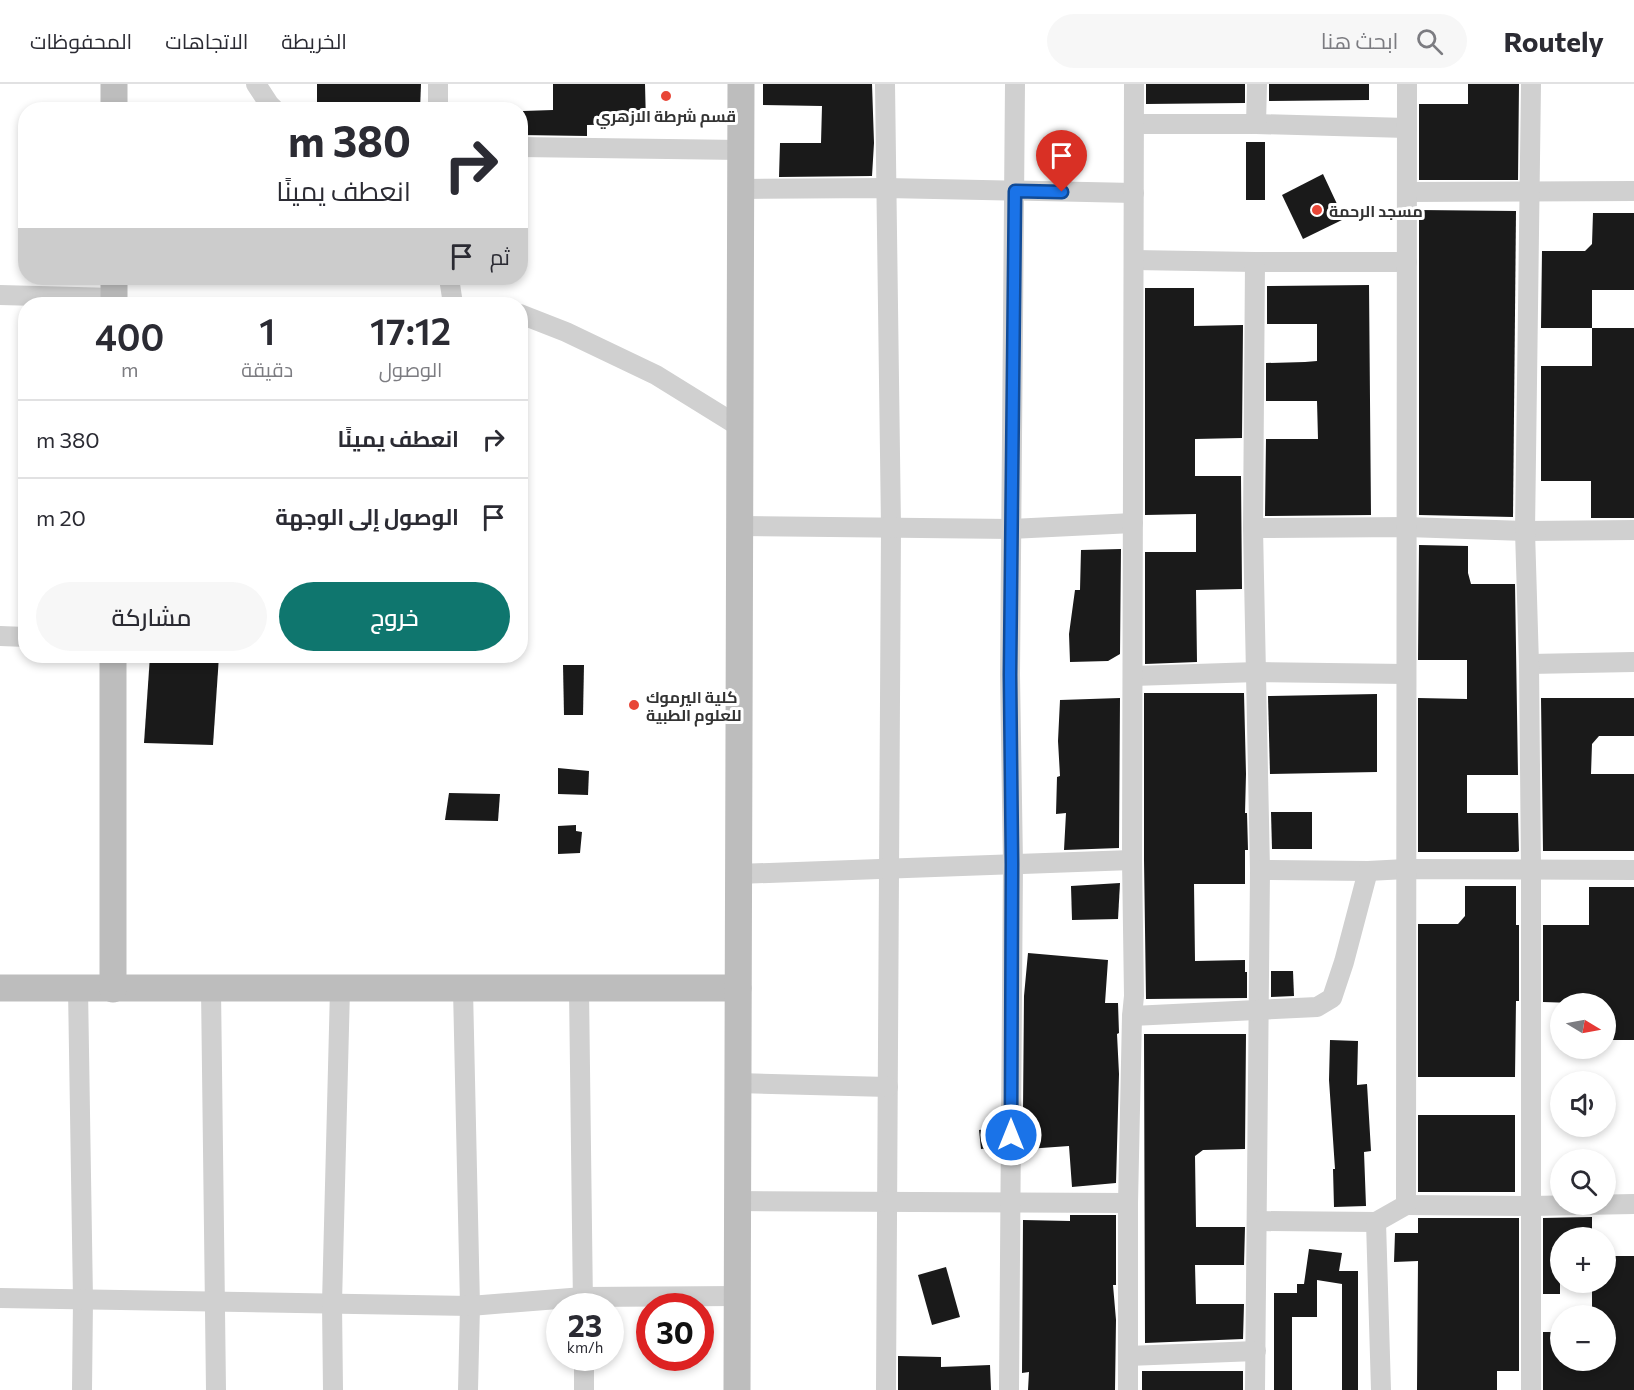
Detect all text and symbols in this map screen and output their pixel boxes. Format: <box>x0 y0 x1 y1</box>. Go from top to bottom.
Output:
search box <box>1047 14 1467 68</box>
text: Routely <box>1503 24 1604 58</box>
icon: search <box>1413 25 1446 58</box>
text: ابحث هنا <box>1321 27 1398 54</box>
text: المحفوظات <box>30 28 132 53</box>
text: الاتجاهات <box>165 28 248 53</box>
text: الخريطة <box>281 28 347 53</box>
marker: قسم شرطة الازهري <box>659 89 673 103</box>
place label: قسم شرطة الازهري <box>596 106 736 129</box>
text: 380 m <box>288 114 411 166</box>
icon: right <box>432 126 510 204</box>
pin <box>1036 130 1087 192</box>
icon: arrive <box>1045 139 1078 172</box>
text: انعطف يمينًا <box>276 174 411 207</box>
place label: مسجد الرحمة <box>1329 201 1423 221</box>
marker: مسجد الرحمة <box>1310 203 1324 217</box>
icon: arrive <box>445 240 478 273</box>
text: ثم <box>490 243 510 270</box>
text: 1 <box>259 308 275 352</box>
text: 17:12 <box>370 308 451 352</box>
text: 400 <box>95 314 164 358</box>
text: m <box>121 357 138 381</box>
text: دقيقة <box>241 357 293 381</box>
text: الوصول <box>379 357 442 381</box>
icon: right <box>477 423 510 456</box>
text: انعطف يمينًا <box>338 425 459 452</box>
text: 380 m <box>36 426 100 453</box>
icon: arrive <box>477 501 510 534</box>
text: الوصول إلى الوجهة <box>275 503 459 530</box>
text: 20 m <box>36 504 86 531</box>
button: مشاركة <box>36 582 267 651</box>
button: خروج <box>279 582 510 651</box>
place label: كلية اليرموك للعلوم الطبية <box>646 687 742 727</box>
marker: كلية اليرموك للعلوم الطبية <box>627 698 641 712</box>
north arrow <box>1550 993 1616 1059</box>
map controls <box>1550 993 1616 1371</box>
button: sound <box>1550 1071 1616 1137</box>
position arrow <box>979 1103 1043 1167</box>
button: search <box>1550 1149 1616 1215</box>
button: + <box>1550 1227 1616 1293</box>
speed limit sign: 30 <box>636 1293 714 1371</box>
button: − <box>1550 1305 1616 1371</box>
text: 23 <box>568 1306 602 1343</box>
text: km/h <box>567 1338 603 1356</box>

